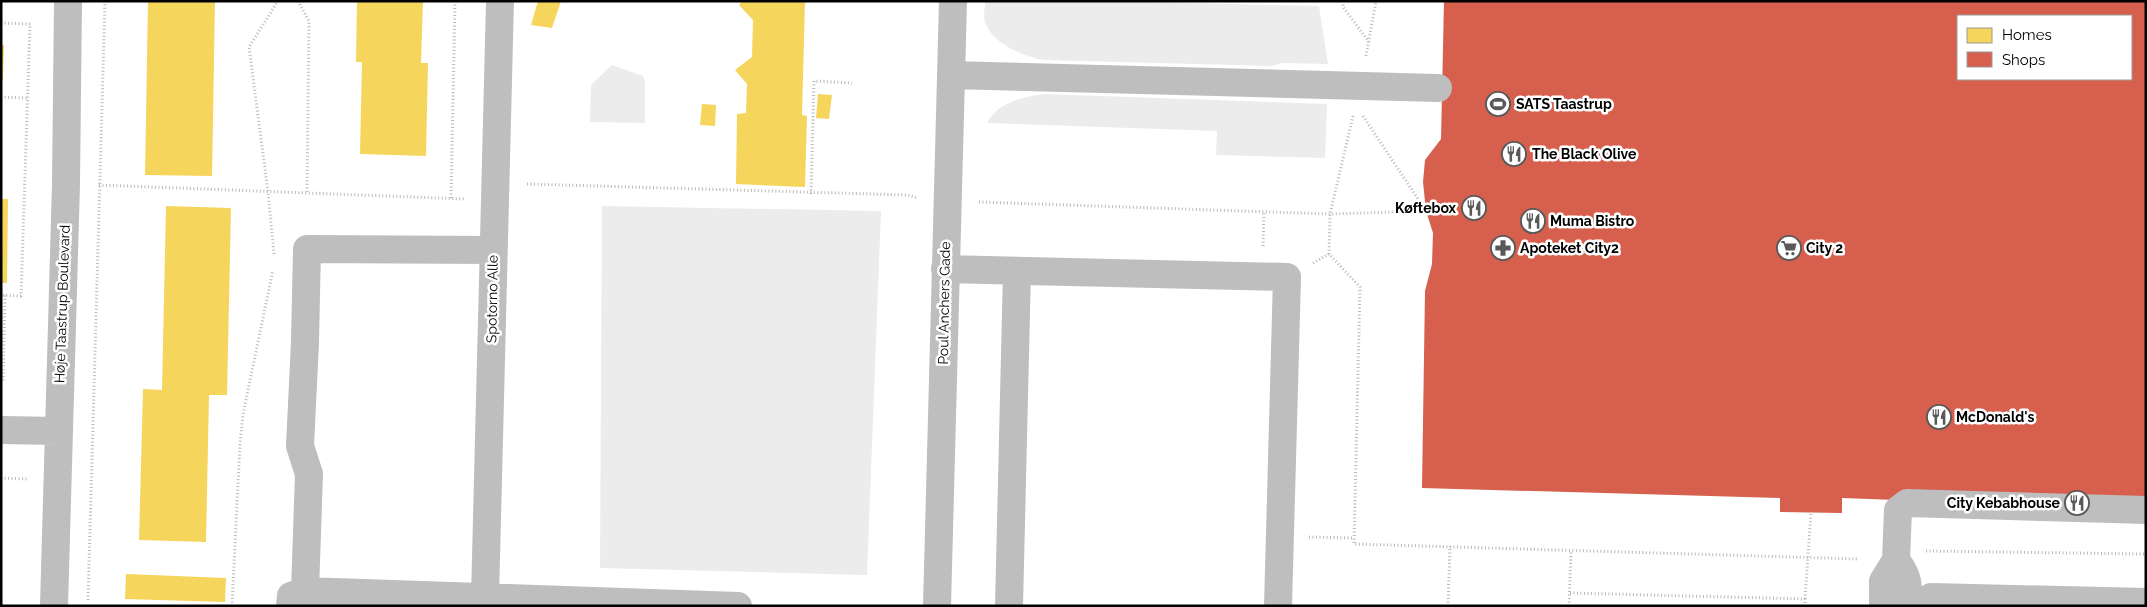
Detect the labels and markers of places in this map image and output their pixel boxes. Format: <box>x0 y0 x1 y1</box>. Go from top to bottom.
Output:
sports icon: SATS Taastrup <box>1485 91 1511 117</box>
place label: SATS Taastrup <box>1516 96 1612 112</box>
restaurant icon: The Black Olive <box>1501 141 1527 167</box>
place label: The Black Olive <box>1532 146 1637 162</box>
restaurant icon: Køftebox <box>1461 195 1487 221</box>
place label: Køftebox <box>1395 200 1457 216</box>
restaurant icon: Muma Bistro <box>1520 208 1546 234</box>
place label: Muma Bistro <box>1550 213 1635 229</box>
pharmacy icon: Apoteket City2 <box>1490 235 1516 261</box>
supermarket icon: City 2 <box>1776 235 1802 261</box>
place label: Apoteket City2 <box>1520 240 1619 256</box>
place label: City 2 <box>1806 240 1843 256</box>
restaurant icon: McDonald's <box>1926 404 1952 430</box>
place label: McDonald's <box>1956 409 2035 425</box>
restaurant icon: City Kebabhouse <box>2064 490 2090 516</box>
place label: City Kebabhouse <box>1947 495 2061 511</box>

